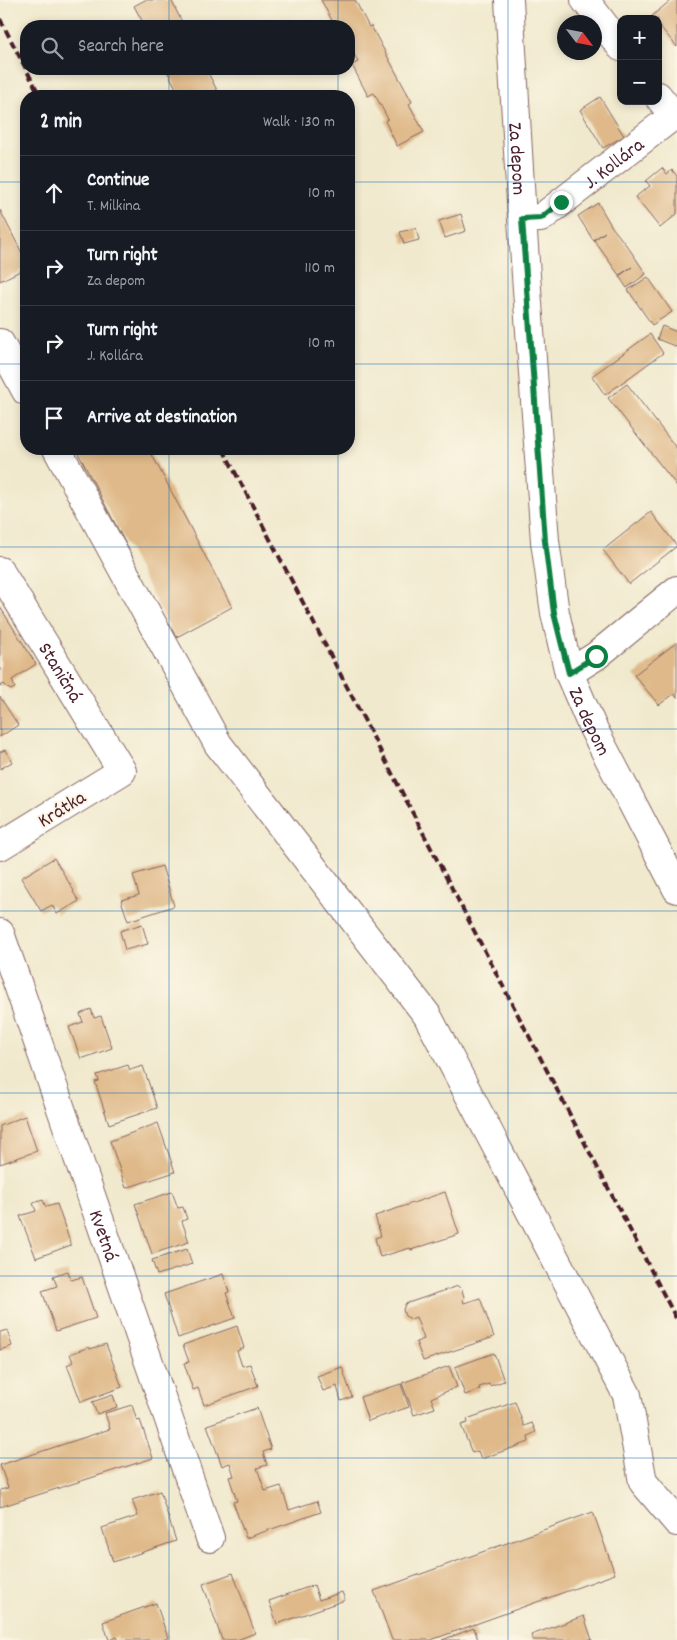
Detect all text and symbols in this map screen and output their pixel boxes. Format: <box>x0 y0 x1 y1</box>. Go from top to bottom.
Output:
north arrow <box>557 15 602 60</box>
map controls <box>617 15 662 105</box>
button: + <box>617 15 662 60</box>
search box <box>20 20 355 75</box>
icon: search <box>38 34 66 62</box>
text: Search here <box>78 34 164 61</box>
button: − <box>617 60 662 105</box>
text: 2 min <box>40 108 82 138</box>
text: Walk · 130 m <box>263 111 335 134</box>
street label: Za depom <box>499 122 532 196</box>
street label: J. Kollára <box>579 132 651 197</box>
text: Continue <box>87 168 149 195</box>
icon: ahead <box>40 179 68 207</box>
text: 10 m <box>308 182 335 205</box>
route end <box>550 191 573 214</box>
text: T. Milkina <box>87 195 140 218</box>
text: Turn right <box>87 243 158 270</box>
icon: right <box>40 254 68 282</box>
text: 110 m <box>305 257 335 280</box>
text: Za depom <box>87 270 145 293</box>
text: Turn right <box>87 318 158 345</box>
icon: right <box>40 329 68 357</box>
text: 10 m <box>308 332 335 355</box>
text: J. Kollára <box>87 345 143 368</box>
icon: arrive <box>40 404 68 432</box>
text: Arrive at destination <box>87 405 237 432</box>
street label: Staničná <box>30 638 88 709</box>
route start <box>585 645 608 668</box>
street label: Za depom <box>560 683 616 761</box>
street label: Krátka <box>33 785 92 836</box>
street label: Kvetná <box>80 1207 124 1266</box>

